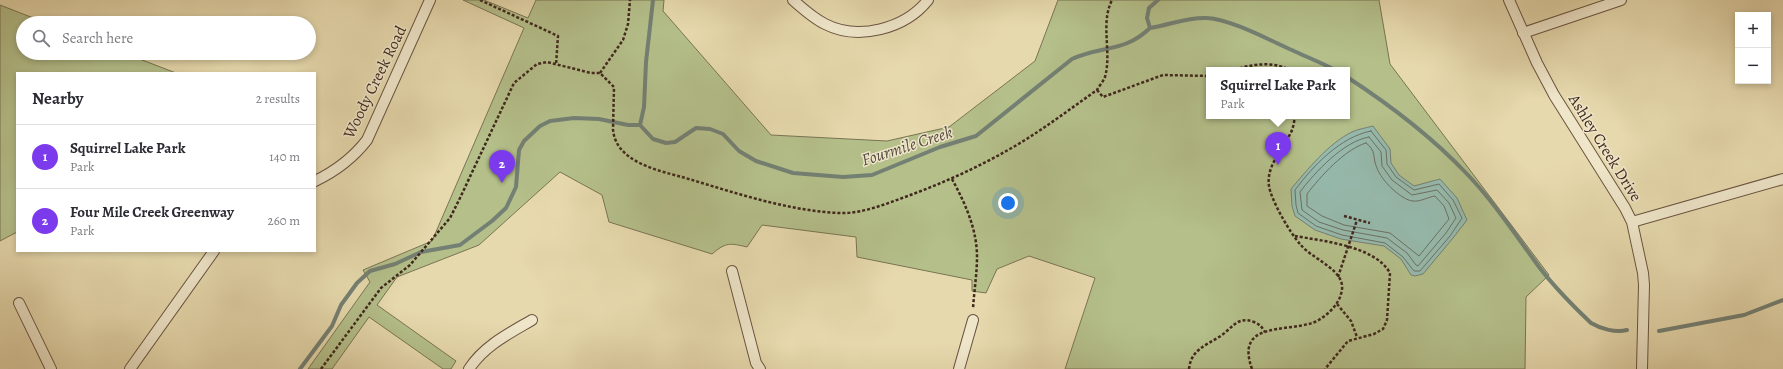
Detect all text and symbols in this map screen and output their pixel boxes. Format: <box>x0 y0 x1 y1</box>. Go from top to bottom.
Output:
map controls <box>1735 12 1771 84</box>
button: + <box>1735 12 1771 48</box>
search box <box>16 16 316 60</box>
street label: Woody Creek Road <box>338 22 412 143</box>
icon: search <box>30 27 52 49</box>
text: Search here <box>62 28 133 48</box>
button: − <box>1735 48 1771 84</box>
popup <box>1206 67 1350 119</box>
text: Squirrel Lake Park <box>1220 75 1336 95</box>
text: Nearby <box>32 87 83 110</box>
street label: Ashley Creek Drive <box>1563 89 1647 206</box>
text: 2 results <box>256 90 300 107</box>
text: Park <box>1220 95 1245 112</box>
water label: Fourmile Creek <box>859 120 956 172</box>
pin: 1 <box>1265 132 1291 165</box>
text: Squirrel Lake Park <box>70 138 185 158</box>
text: 1 <box>43 148 47 165</box>
text: 140 m <box>269 148 300 165</box>
pin: 2 <box>489 150 515 183</box>
text: Park <box>70 158 94 175</box>
your location <box>998 193 1018 213</box>
text: Four Mile Creek Greenway <box>70 202 234 222</box>
text: 2 <box>42 212 48 229</box>
text: 260 m <box>267 212 300 229</box>
text: Park <box>70 222 94 239</box>

